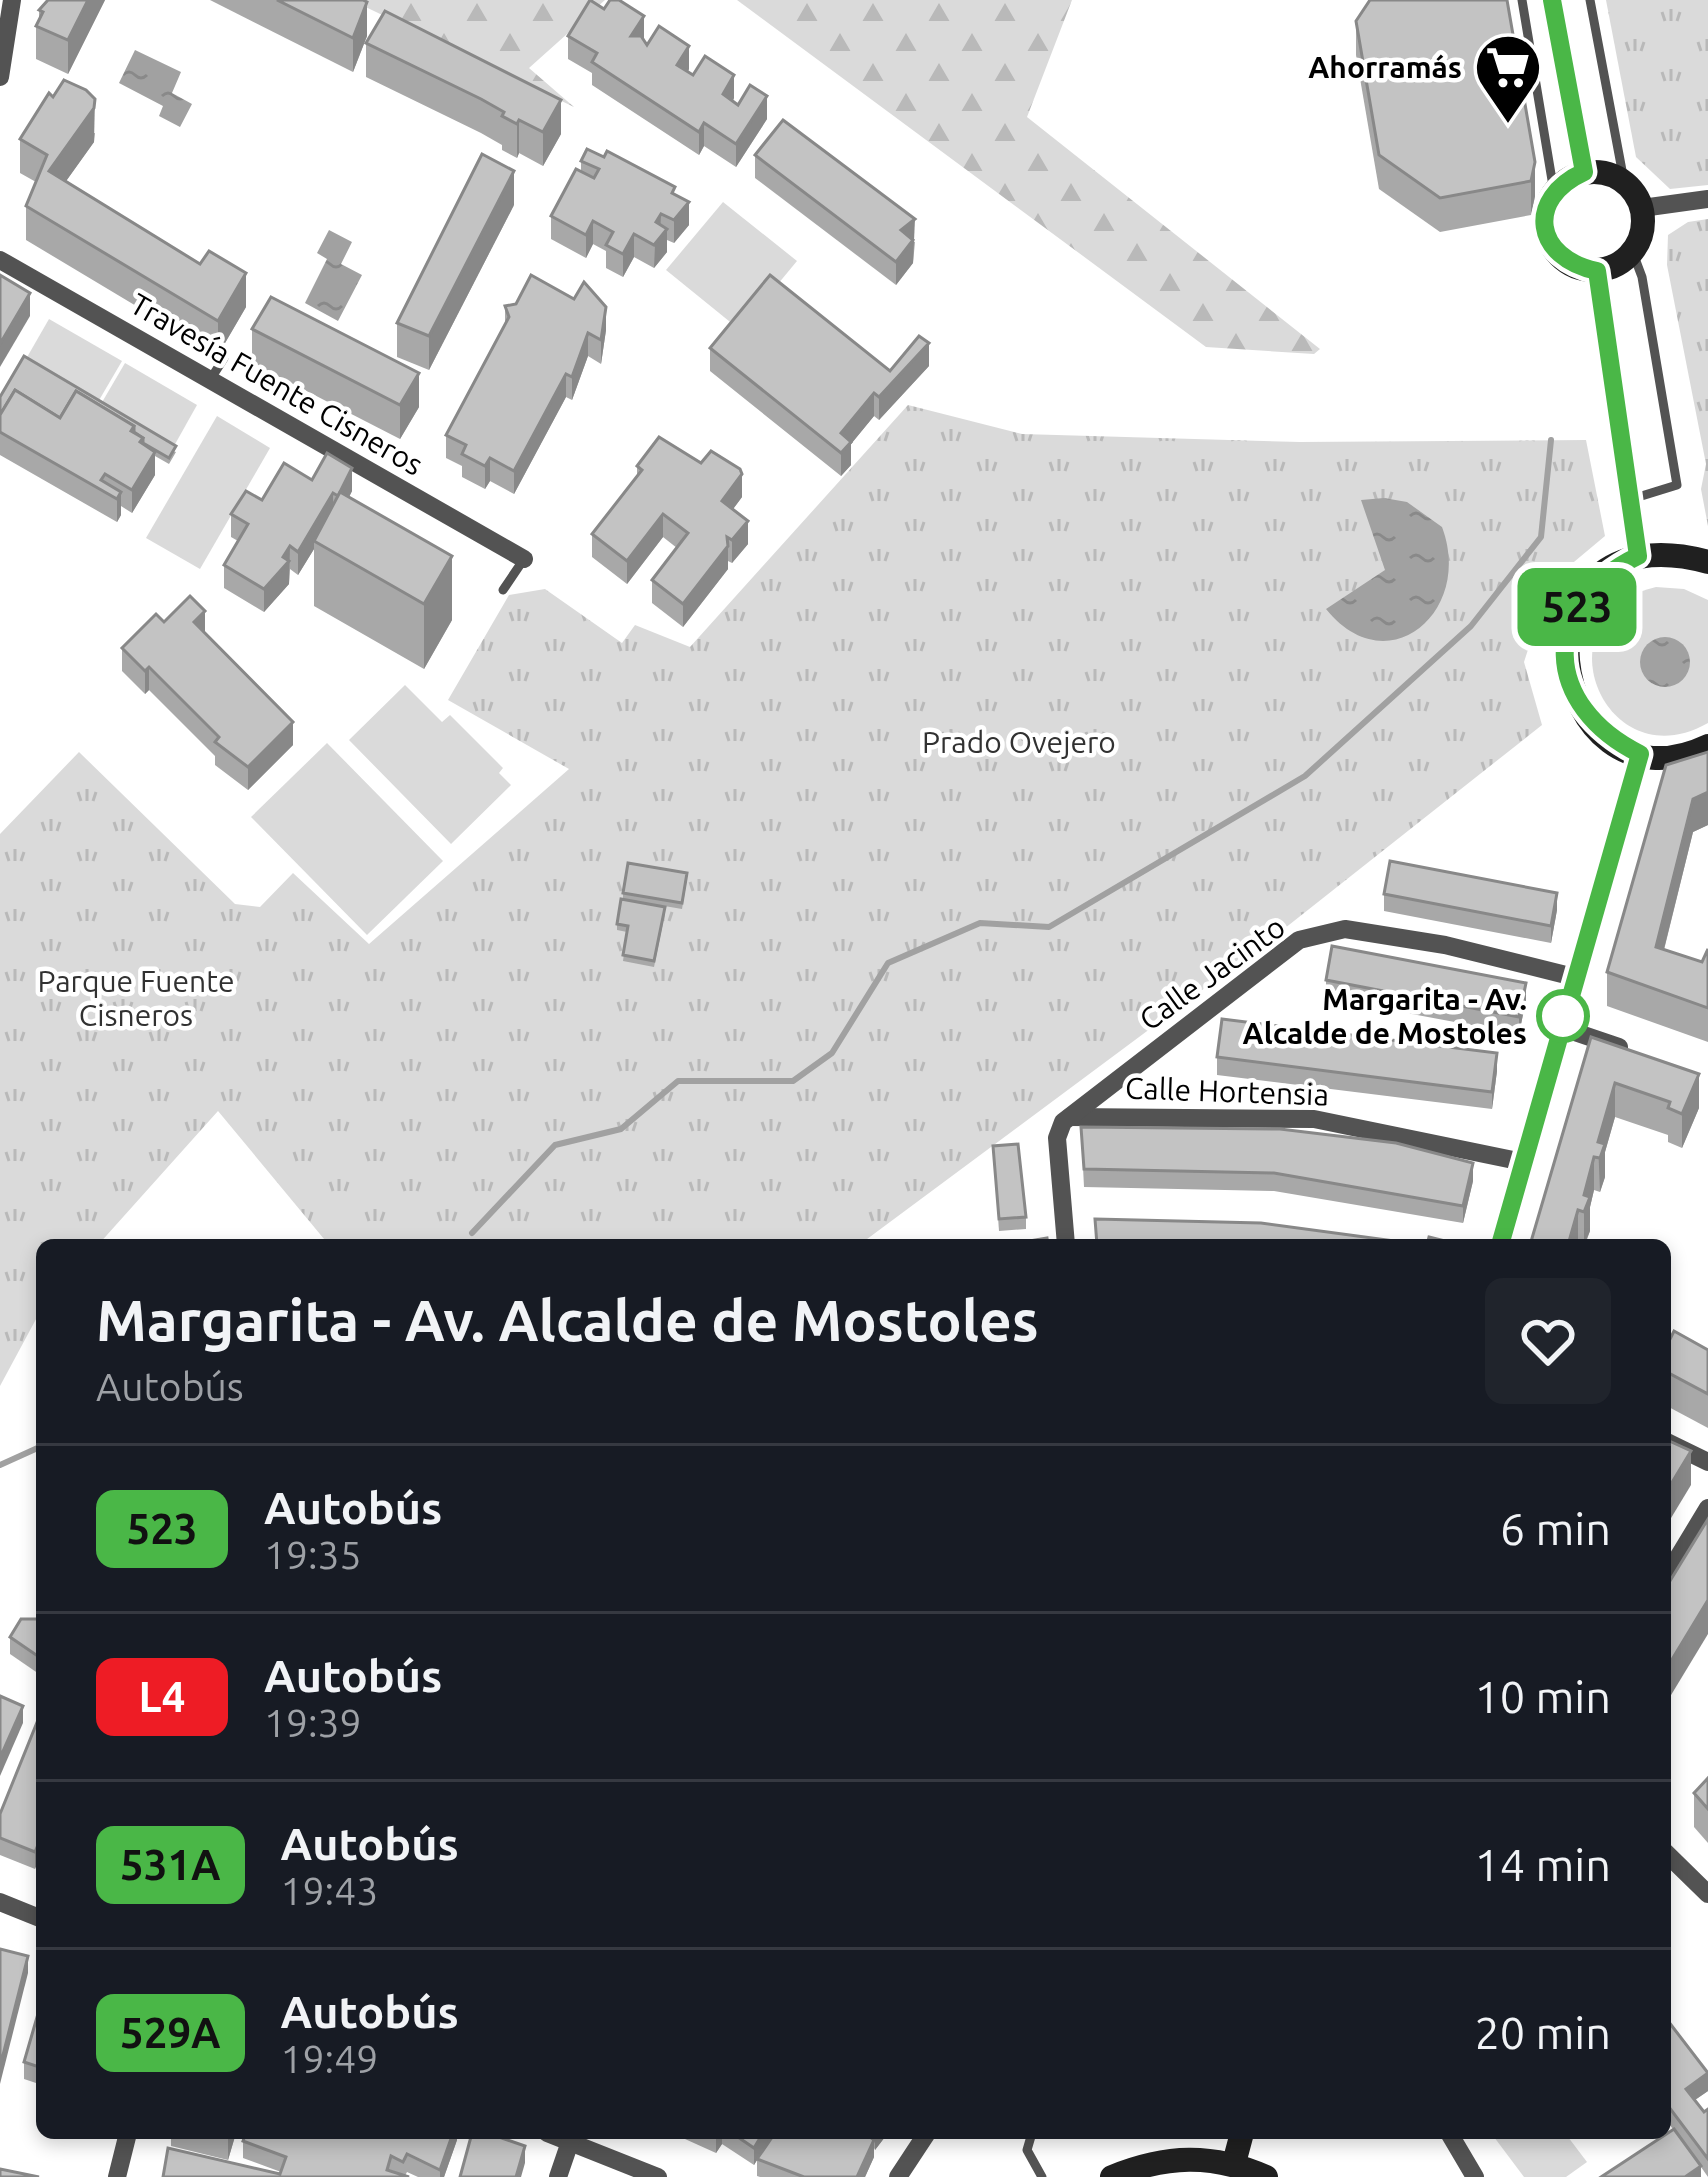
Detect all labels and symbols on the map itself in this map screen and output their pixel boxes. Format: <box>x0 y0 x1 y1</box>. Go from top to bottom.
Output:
supermarket icon: Ahorramás <box>1473 32 1543 126</box>
place label: Ahorramás <box>1308 50 1462 84</box>
street label: Travesía Fuente Cisneros <box>125 286 429 482</box>
line badge: 523 <box>1508 568 1646 646</box>
park label: Prado Ovejero <box>922 725 1116 759</box>
street label: Calle Jacinto <box>1133 909 1291 1037</box>
park label: Parque Fuente Cisneros <box>38 964 234 1032</box>
place label: Margarita - Av. Alcalde de Mostoles <box>1243 982 1527 1050</box>
marker: Margarita - Av. Alcalde de Mostoles <box>1538 991 1588 1041</box>
street label: Calle Hortensia <box>1124 1070 1330 1112</box>

